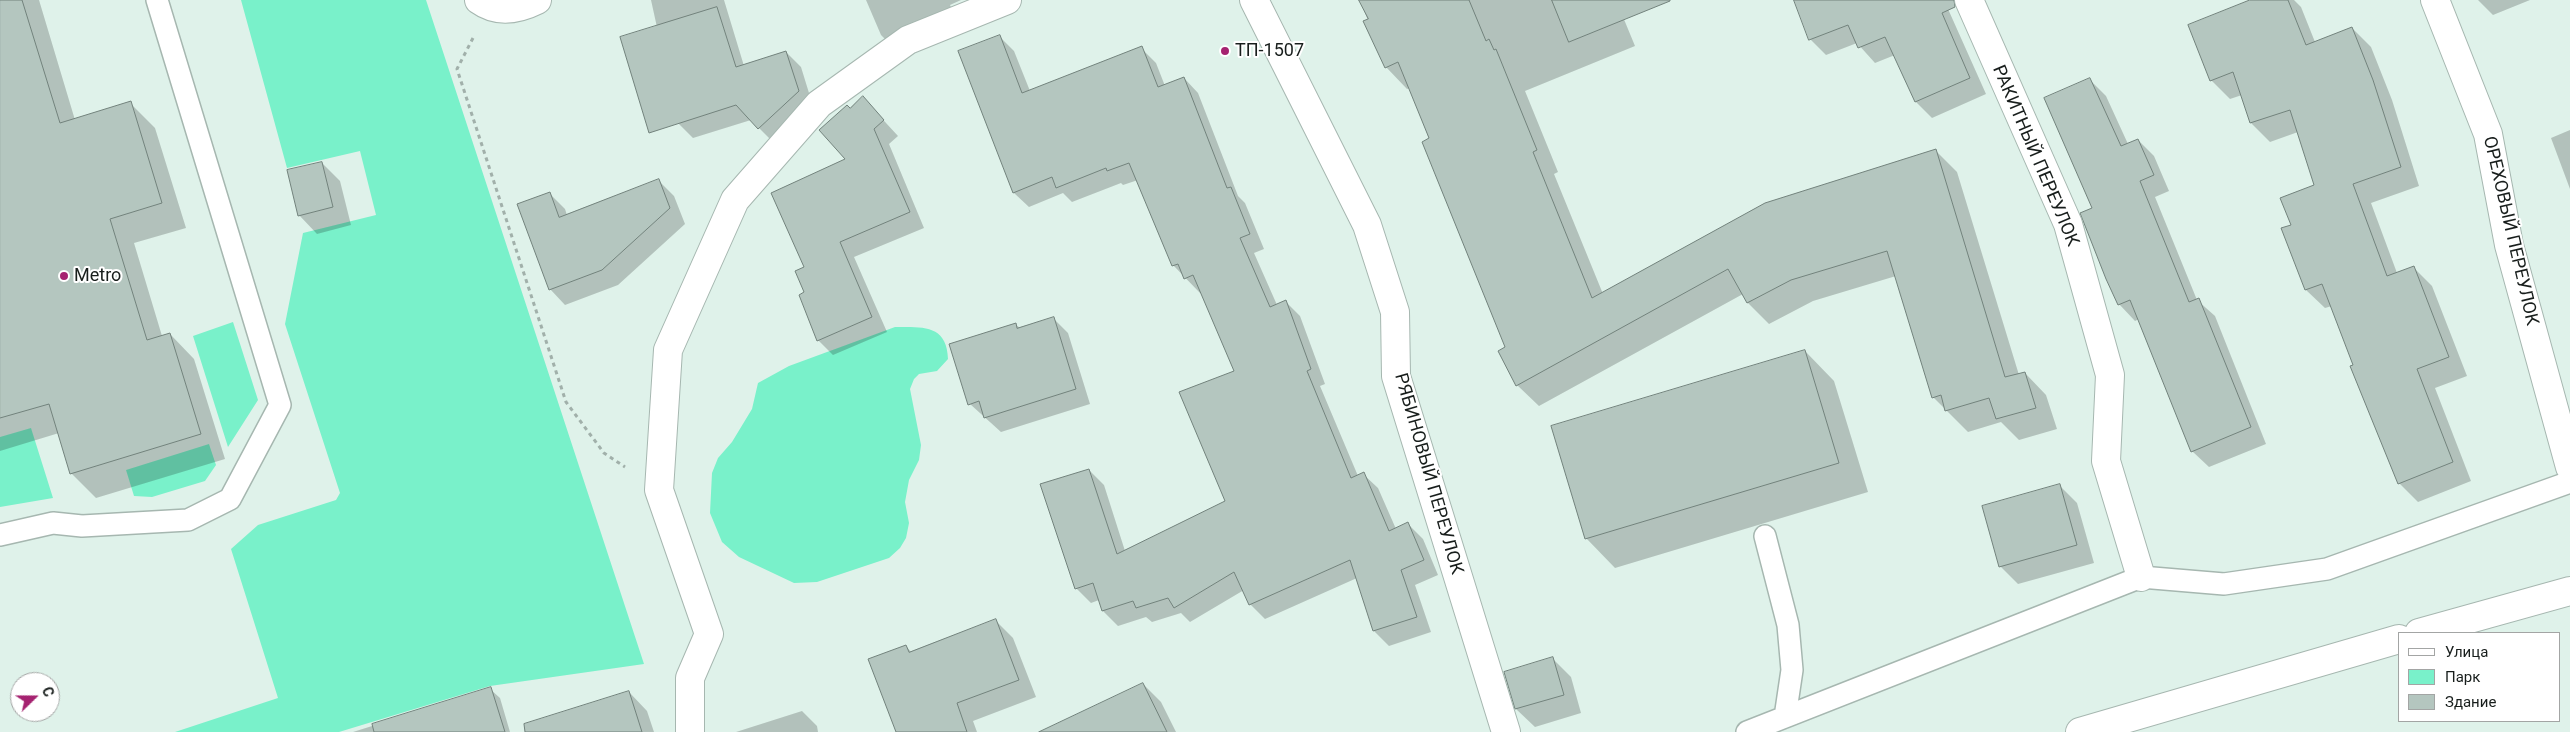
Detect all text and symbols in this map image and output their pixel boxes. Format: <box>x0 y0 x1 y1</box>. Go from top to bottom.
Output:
place label: ТП-1507 <box>1235 40 1304 62</box>
marker: ТП-1507 <box>1219 45 1231 57</box>
street label: РАКИТНЫЙ ПЕРЕУЛОК <box>1987 62 2083 250</box>
street label: ОРЕХОВЫЙ ПЕРЕУЛОК <box>2478 134 2542 328</box>
place label: Metro <box>74 265 121 287</box>
marker: Metro <box>58 270 70 282</box>
street label: РЯБИНОВЫЙ ПЕРЕУЛОК <box>1389 371 1467 577</box>
legend <box>2398 632 2560 722</box>
text: Улица <box>2445 643 2488 661</box>
text: Парк <box>2445 668 2480 686</box>
north arrow <box>10 672 60 722</box>
text: С <box>39 684 57 699</box>
text: Здание <box>2445 693 2496 711</box>

